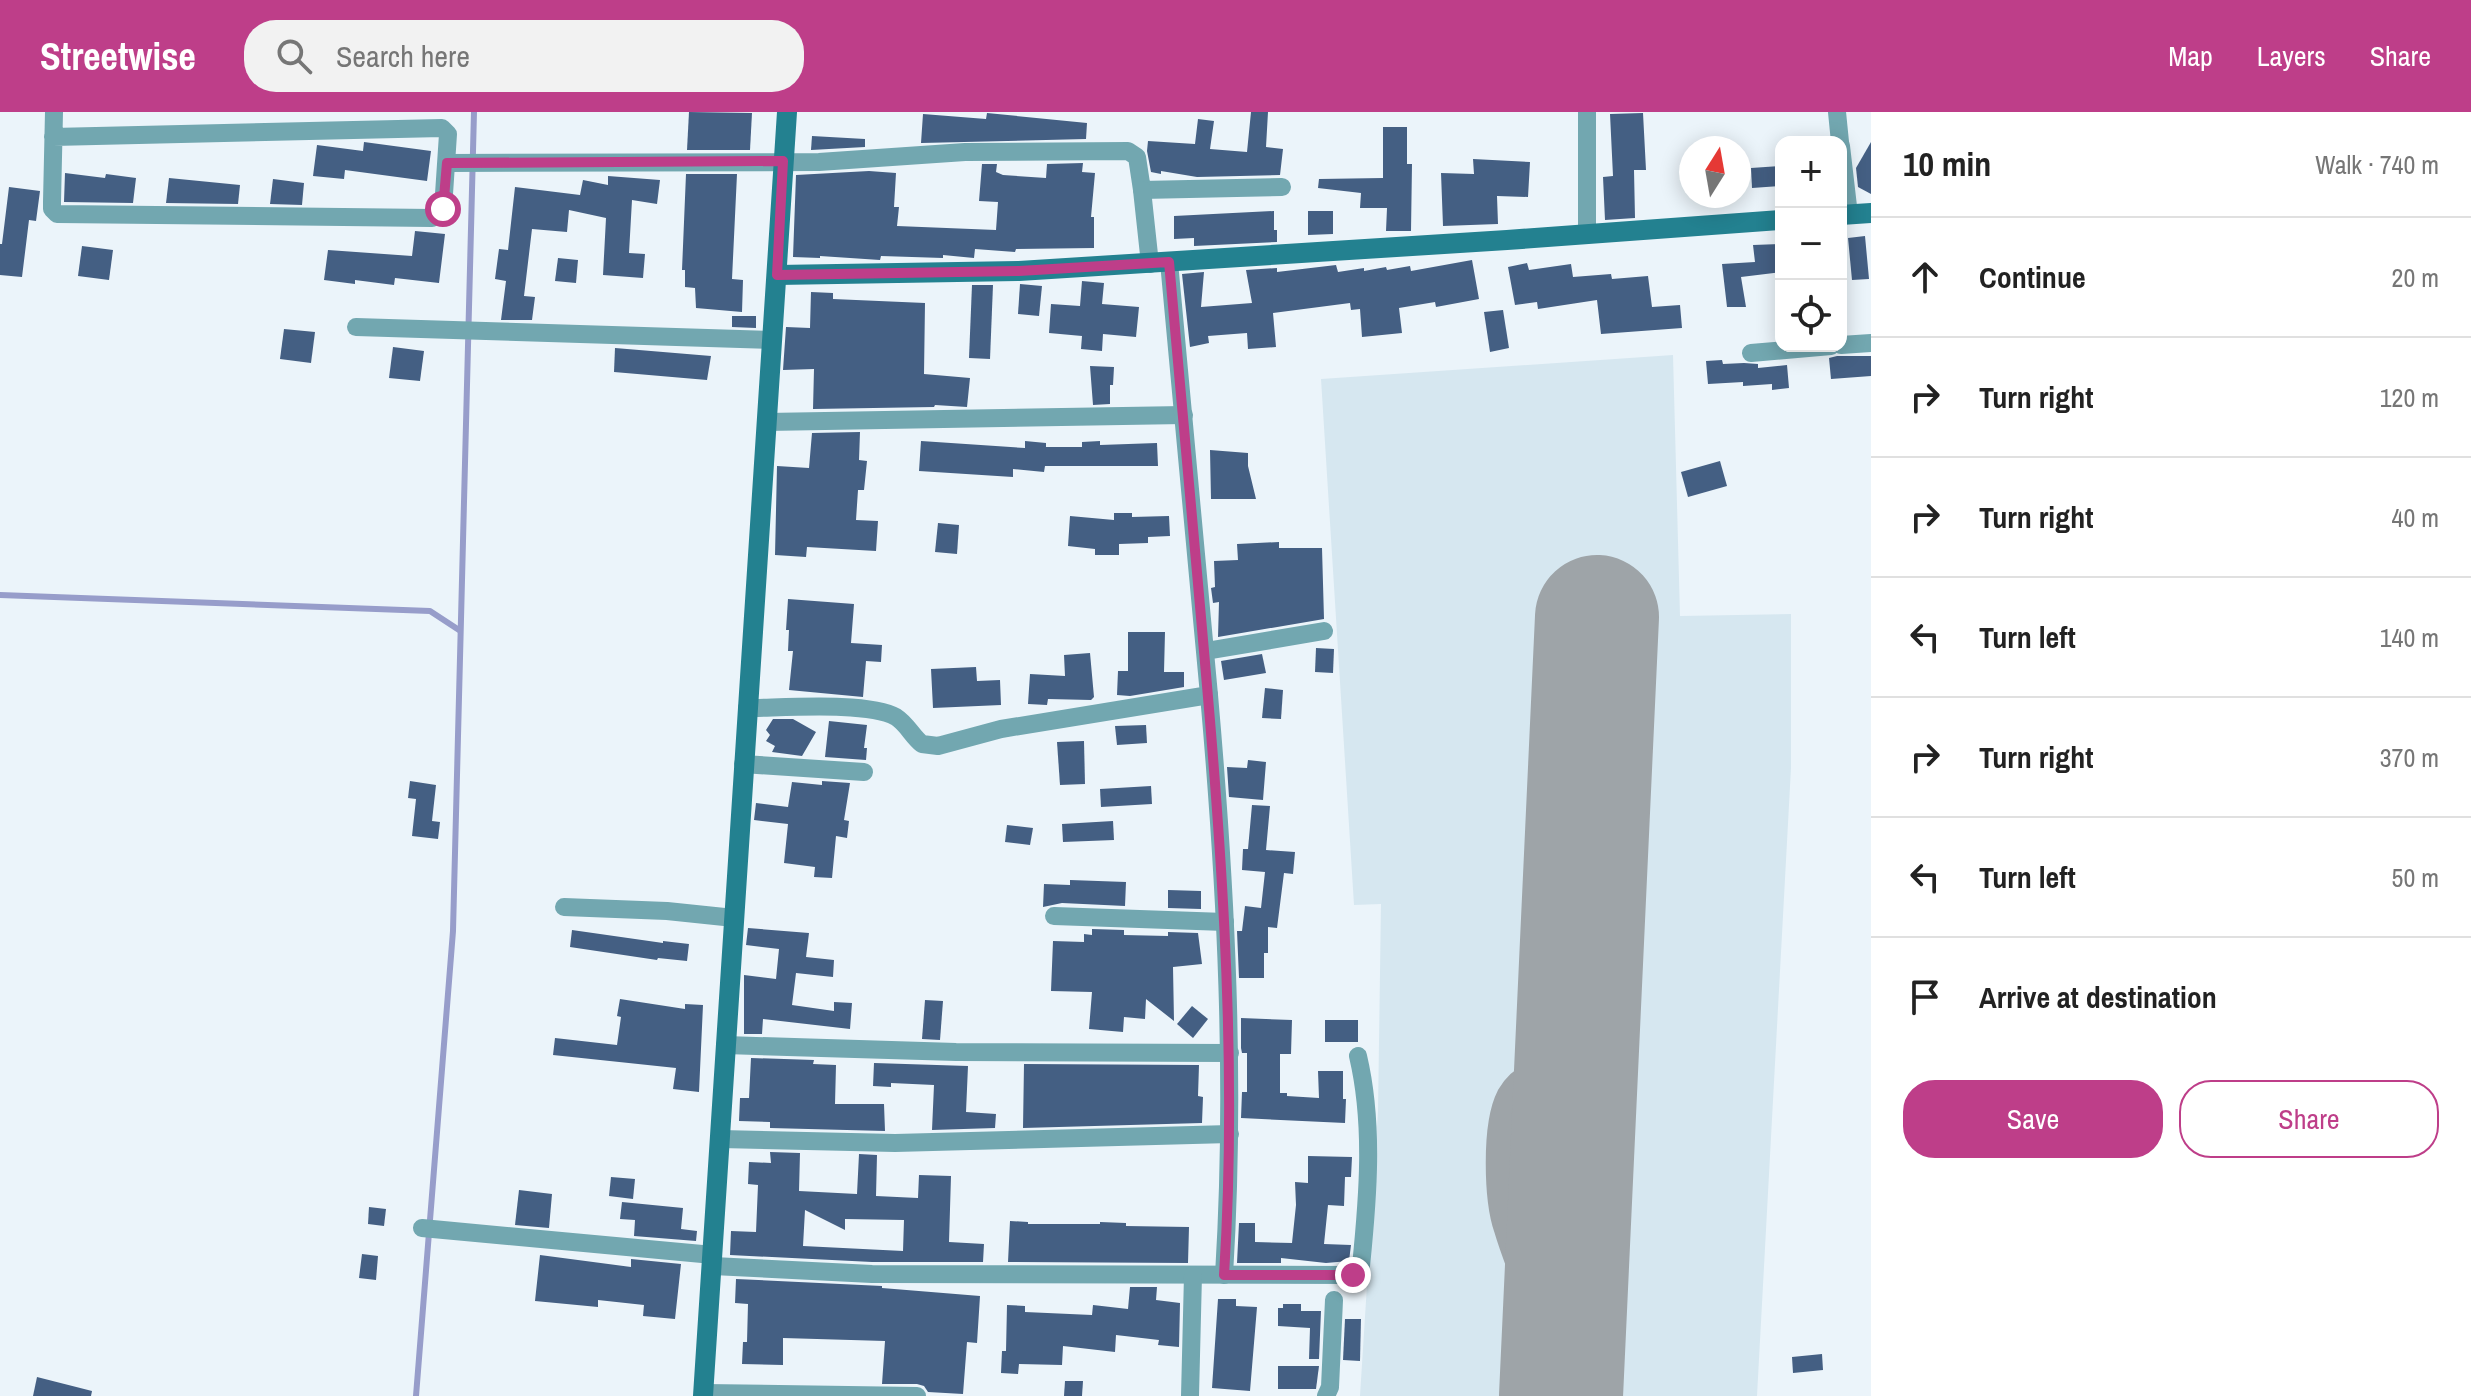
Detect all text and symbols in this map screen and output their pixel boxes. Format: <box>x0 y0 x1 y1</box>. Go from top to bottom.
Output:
search box <box>244 20 804 92</box>
text: Streetwise <box>40 31 196 82</box>
icon: search <box>272 34 316 78</box>
text: Search here <box>336 36 470 76</box>
text: Map <box>2168 37 2213 75</box>
text: Layers <box>2257 37 2326 75</box>
text: Share <box>2370 37 2431 75</box>
north arrow <box>1679 136 1751 208</box>
map controls <box>1775 136 1847 352</box>
button: + <box>1775 136 1847 208</box>
text: 10 min <box>1903 141 1991 187</box>
text: Walk · 740 m <box>2315 147 2439 182</box>
route start <box>425 191 461 227</box>
button: − <box>1775 208 1847 280</box>
icon: ahead <box>1903 255 1947 299</box>
text: Continue <box>1979 257 2086 297</box>
text: 20 m <box>2392 260 2439 295</box>
button: locate <box>1775 280 1847 352</box>
icon: right <box>1903 375 1947 419</box>
text: Turn right <box>1979 377 2093 417</box>
text: 120 m <box>2380 380 2439 415</box>
icon: right <box>1903 495 1947 539</box>
text: Turn right <box>1979 497 2093 537</box>
text: 40 m <box>2392 500 2439 535</box>
icon: left <box>1903 615 1947 659</box>
text: Turn left <box>1979 617 2076 657</box>
text: 140 m <box>2380 620 2439 655</box>
icon: right <box>1903 735 1947 779</box>
text: Turn right <box>1979 737 2093 777</box>
text: 370 m <box>2380 740 2439 775</box>
icon: left <box>1903 855 1947 899</box>
text: Turn left <box>1979 857 2076 897</box>
text: 50 m <box>2392 860 2439 895</box>
icon: arrive <box>1903 975 1947 1019</box>
text: Arrive at destination <box>1979 977 2217 1017</box>
button: Save <box>1903 1080 2163 1158</box>
button: Share <box>2179 1080 2439 1158</box>
route end <box>1335 1257 1371 1293</box>

